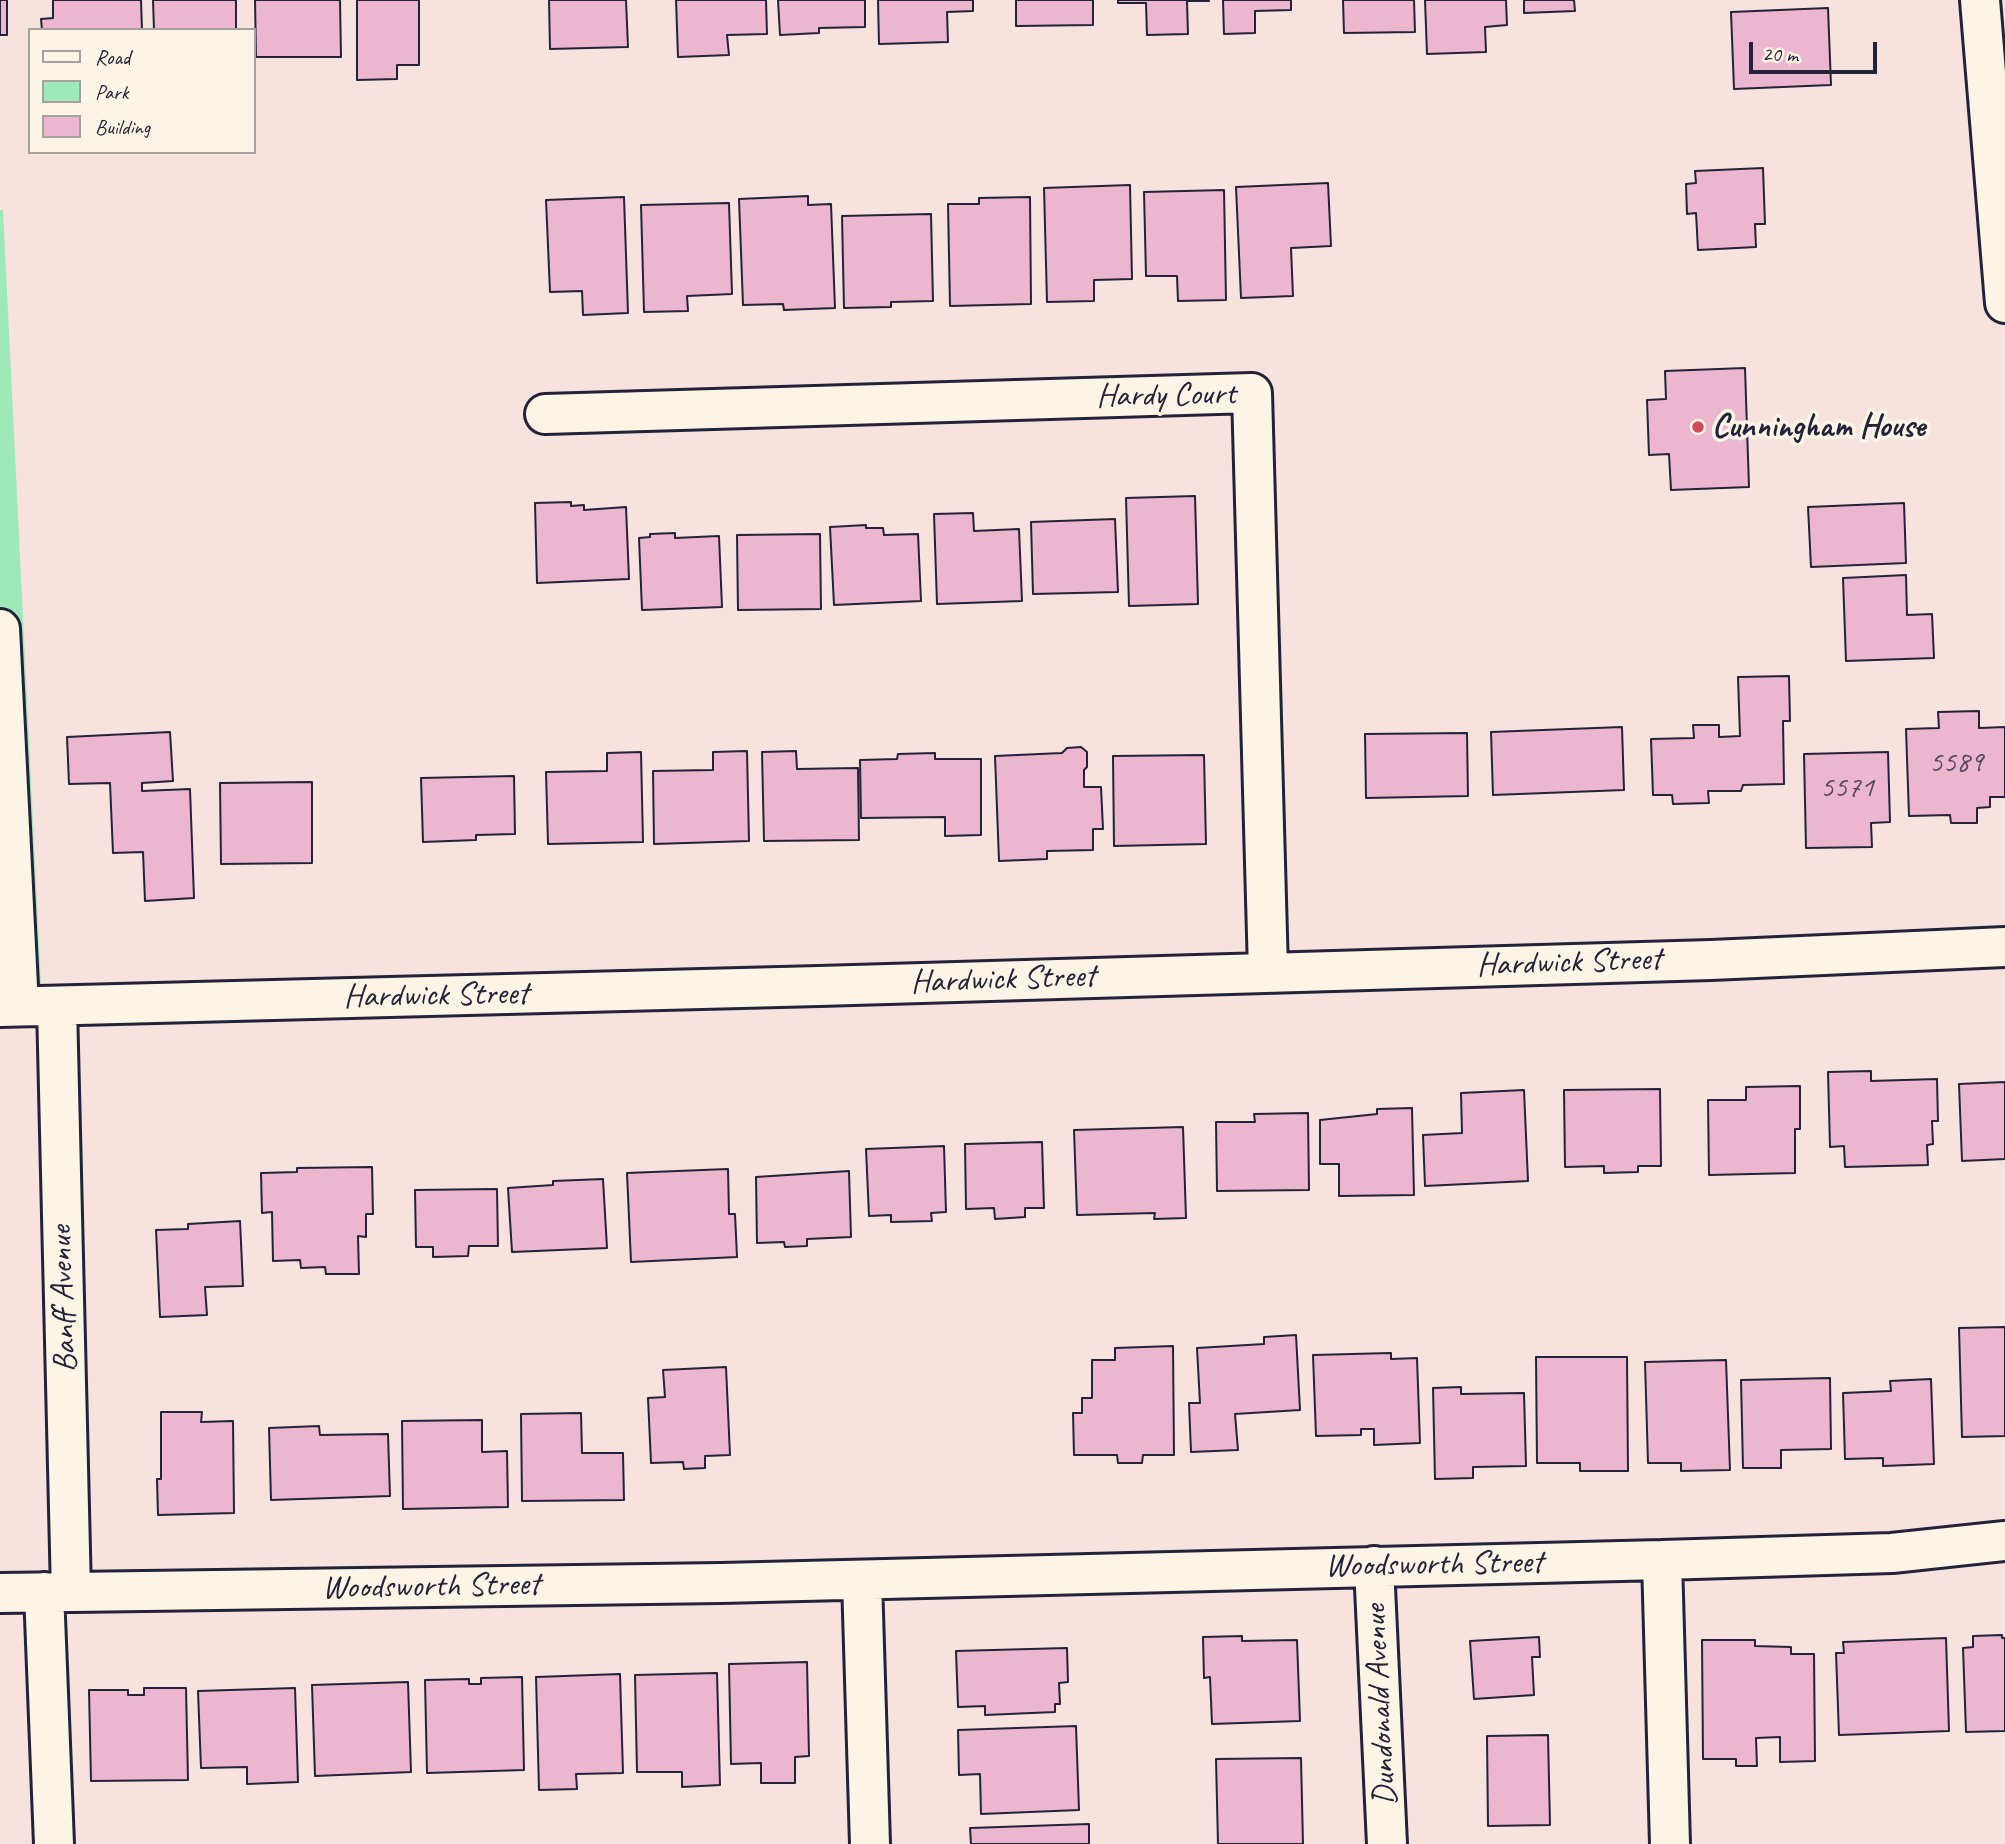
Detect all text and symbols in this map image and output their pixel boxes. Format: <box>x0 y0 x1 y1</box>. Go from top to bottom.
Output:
legend <box>28 28 256 154</box>
scale bar <box>1753 28 1881 72</box>
text: 20 m <box>1762 41 1798 67</box>
text: Road <box>95 44 130 70</box>
text: Park <box>95 79 128 105</box>
text: Building <box>95 114 150 140</box>
street label: Hardy Court <box>1096 375 1236 417</box>
place label: Cunningham House <box>1712 407 1925 447</box>
marker: Cunningham House <box>1690 419 1706 435</box>
house number: 5589 <box>1929 745 1983 781</box>
house number: 5571 <box>1820 770 1874 806</box>
street label: Hardwick Street <box>1476 940 1662 986</box>
street label: Hardwick Street <box>910 957 1096 1003</box>
street label: Hardwick Street <box>343 975 529 1017</box>
street label: Banff Avenue <box>42 1225 86 1373</box>
street label: Woodsworth Street <box>1325 1543 1543 1587</box>
street label: Woodsworth Street <box>322 1565 540 1609</box>
street label: Dundonald Avenue <box>1356 1603 1406 1807</box>

